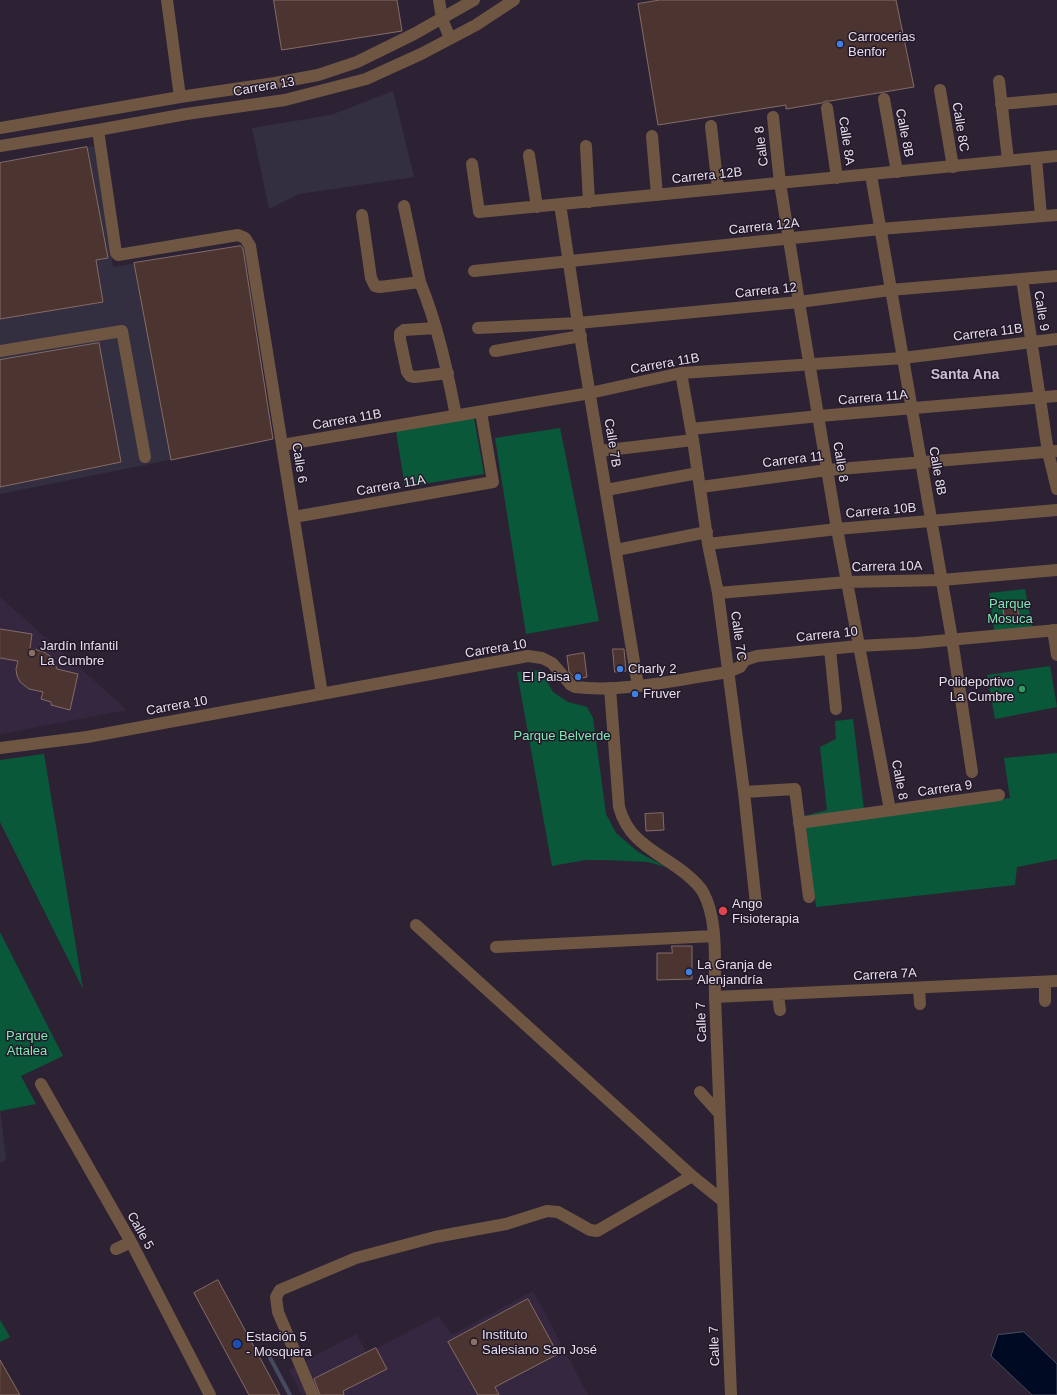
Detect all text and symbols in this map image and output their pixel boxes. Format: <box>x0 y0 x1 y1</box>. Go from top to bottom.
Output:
place label: Carrocerias Benfor <box>848 29 915 60</box>
marker: Carrocerias Benfor <box>835 39 845 49</box>
street label: Carrera 13 <box>232 74 296 100</box>
street label: Calle 8C <box>948 101 972 153</box>
street label: Calle 8B <box>892 107 916 159</box>
street label: Calle 8A <box>835 116 857 166</box>
street label: Calle 8 <box>752 125 772 167</box>
street label: Carrera 12B <box>671 165 743 187</box>
street label: Carrera 12A <box>728 216 800 238</box>
street label: Carrera 12 <box>734 280 798 302</box>
street label: Calle 9 <box>1030 290 1052 332</box>
street label: Carrera 11B <box>952 321 1024 345</box>
street label: Carrera 11B <box>629 350 701 378</box>
district label: Santa Ana <box>931 367 999 383</box>
street label: Carrera 11A <box>838 387 908 409</box>
street label: Carrera 11B <box>311 406 383 434</box>
street label: Calle 7B <box>600 418 624 468</box>
street label: Calle 8 <box>829 441 851 483</box>
street label: Calle 6 <box>288 442 310 484</box>
street label: Calle 8B <box>925 445 949 497</box>
street label: Carrera 11 <box>762 449 824 471</box>
street label: Carrera 11A <box>355 472 427 500</box>
street label: Carrera 10B <box>845 500 917 522</box>
street label: Carrera 10A <box>851 559 923 575</box>
park label: Parque Mosuca <box>987 596 1033 627</box>
street label: Calle 7C <box>727 610 749 662</box>
street label: Carrera 10 <box>795 624 859 646</box>
street label: Carrera 10 <box>464 636 528 662</box>
place label: Jardín Infantil La Cumbre <box>40 638 118 669</box>
marker: Jardín Infantil La Cumbre <box>27 648 37 658</box>
place label: Charly 2 <box>628 661 676 677</box>
marker: Charly 2 <box>615 664 625 674</box>
place label: El Paisa <box>522 669 570 685</box>
marker: El Paisa <box>573 672 583 682</box>
place label: Polideportivo La Cumbre <box>939 674 1014 705</box>
marker: Polideportivo La Cumbre <box>1017 684 1027 694</box>
place label: Fruver <box>643 686 681 702</box>
marker: Fruver <box>630 689 640 699</box>
street label: Carrera 10 <box>145 693 209 719</box>
park label: Parque Belverde <box>514 728 610 744</box>
street label: Calle 8 <box>887 759 911 801</box>
street label: Carrera 9 <box>917 777 973 801</box>
place label: Ango Fisioterapia <box>732 896 799 927</box>
marker: Ango Fisioterapia <box>717 905 729 917</box>
place label: La Granja de Alenjandría <box>697 957 772 988</box>
street label: Carrera 7A <box>853 966 917 984</box>
marker: La Granja de Alenjandría <box>684 967 694 977</box>
street label: Calle 7 <box>693 1002 711 1042</box>
park label: Parque Attalea <box>6 1028 48 1059</box>
street label: Calle 5 <box>123 1210 157 1252</box>
street label: Calle 7 <box>706 1326 724 1366</box>
place label: Instituto Salesiano San José <box>482 1327 597 1358</box>
place label: Estación 5 - Mosquera <box>246 1329 312 1360</box>
marker: Instituto Salesiano San José <box>469 1337 479 1347</box>
marker: Estación 5 - Mosquera <box>231 1338 243 1350</box>

